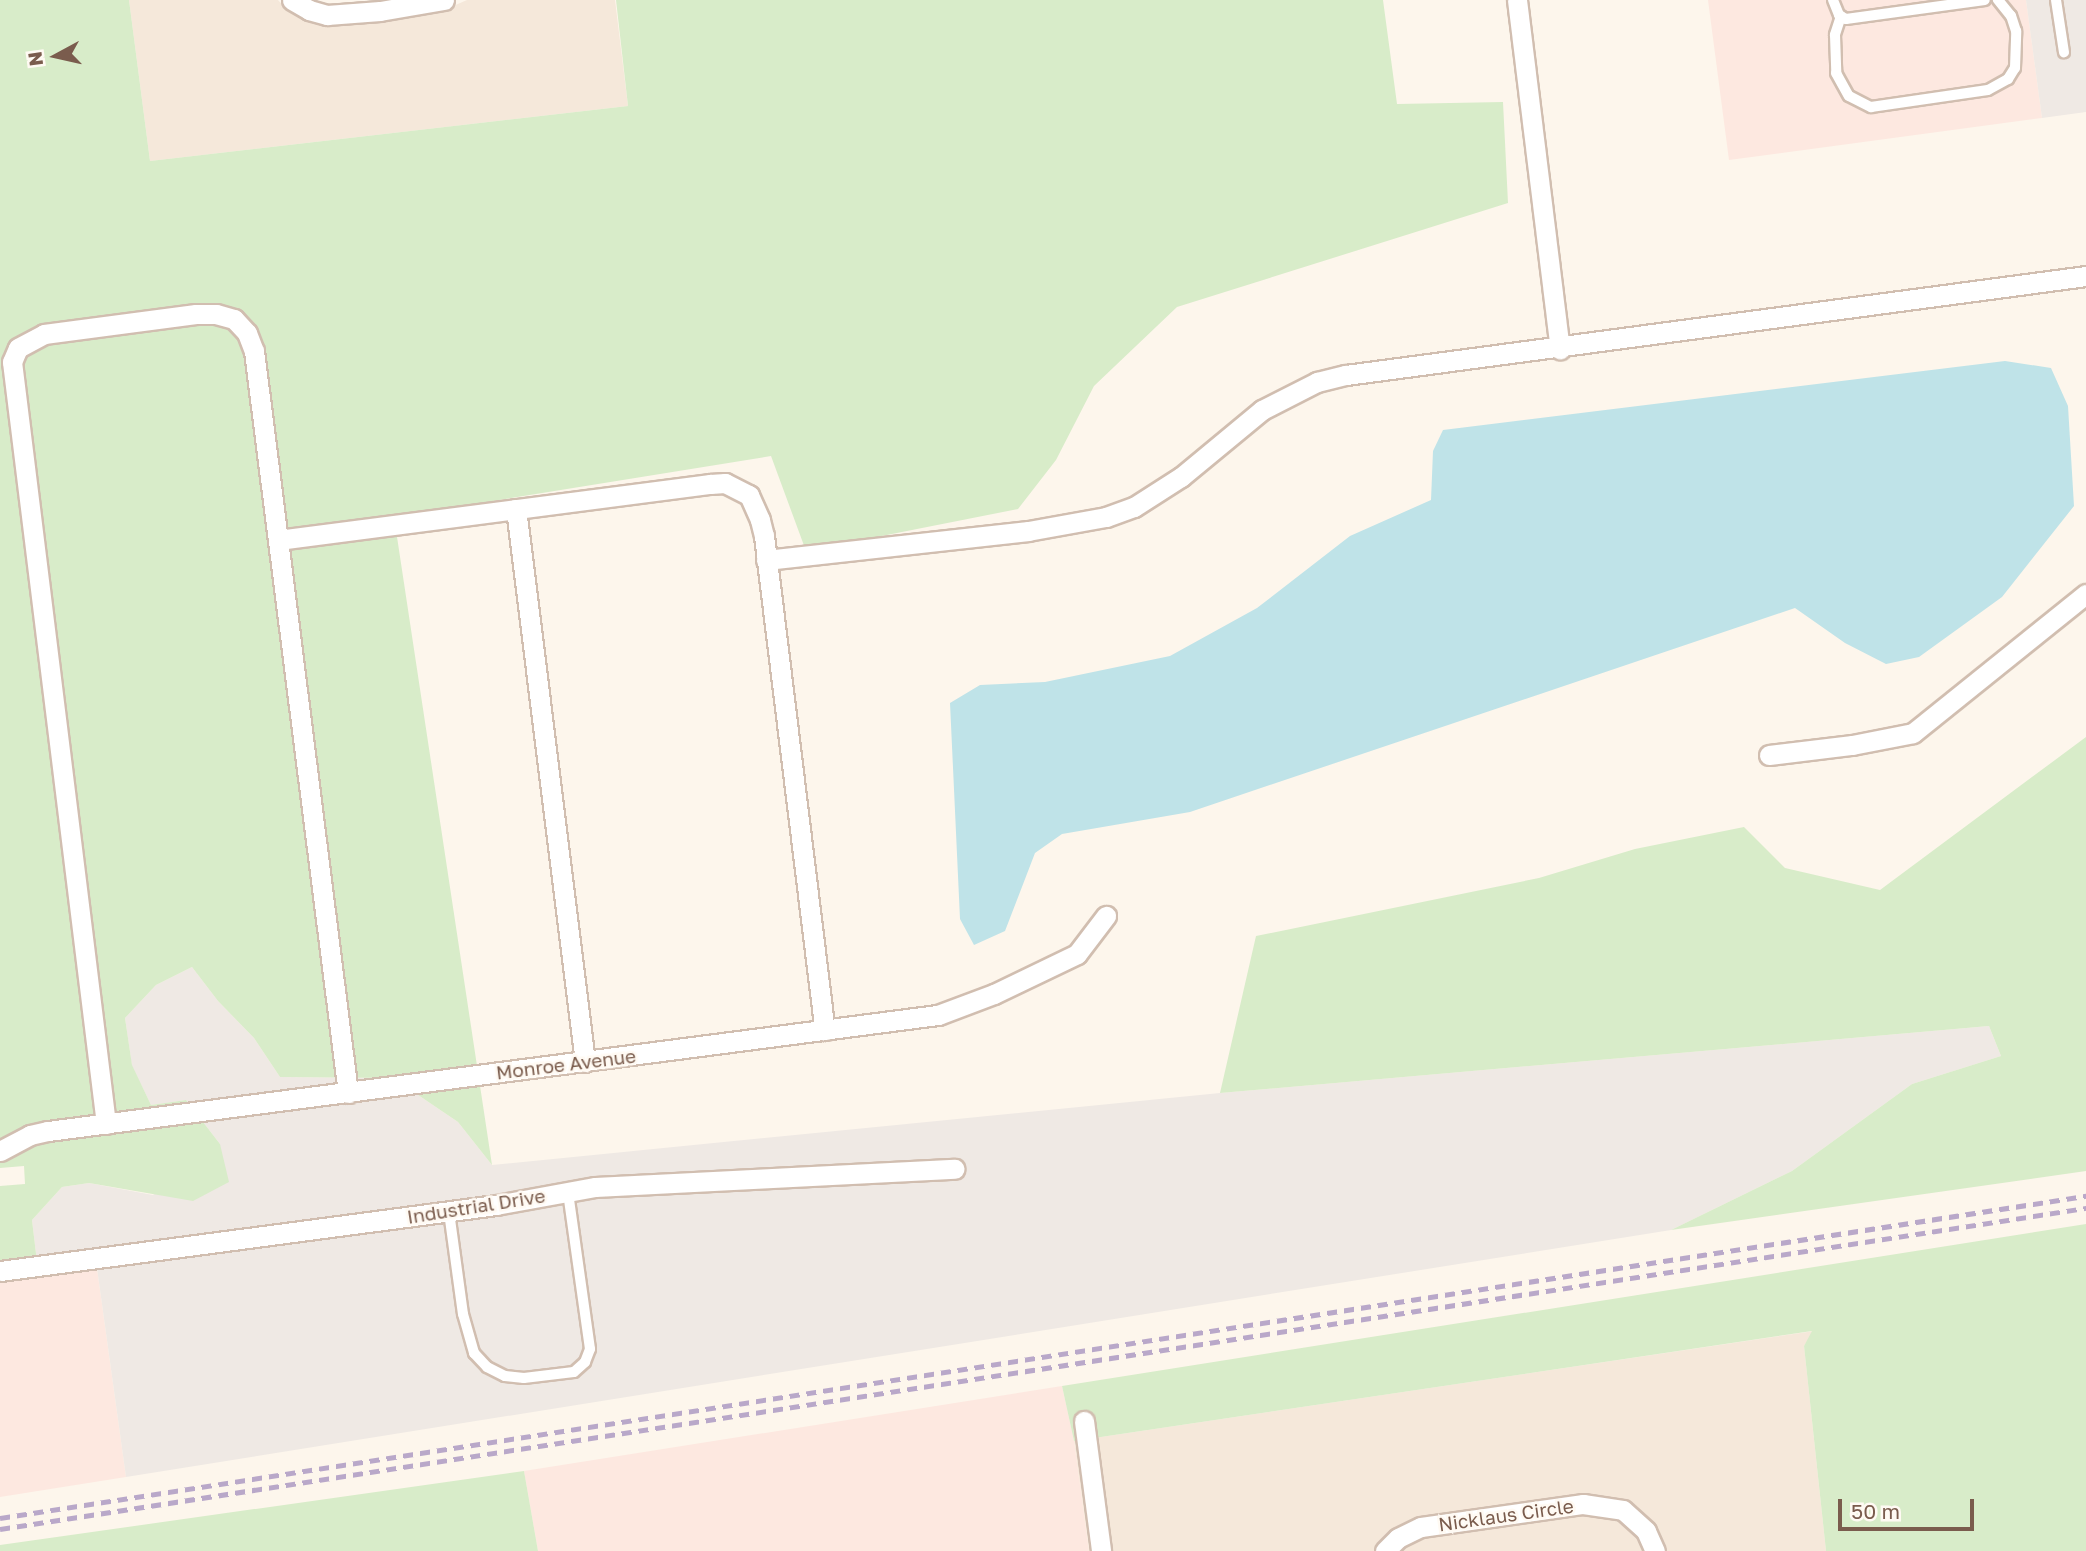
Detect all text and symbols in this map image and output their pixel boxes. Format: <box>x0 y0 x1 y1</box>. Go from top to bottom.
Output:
north arrow <box>21 21 91 91</box>
text: N <box>22 50 47 68</box>
street label: Monroe Avenue <box>495 1044 637 1084</box>
street label: Industrial Drive <box>405 1184 547 1228</box>
scale bar <box>1841 1484 1978 1528</box>
street label: Nicklaus Circle <box>1437 1494 1575 1536</box>
text: 50 m <box>1851 1498 1900 1524</box>

